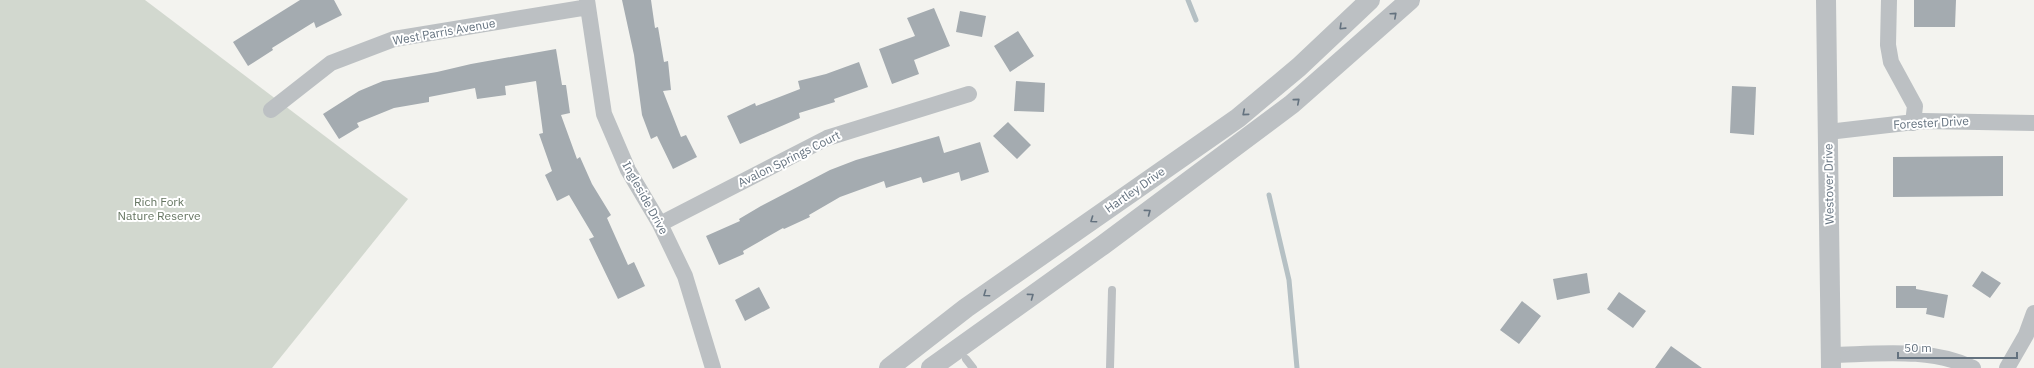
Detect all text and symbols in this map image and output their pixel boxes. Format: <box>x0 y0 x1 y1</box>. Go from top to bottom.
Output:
one-way arrow <box>1389 12 1397 19</box>
street label: West Parris Avenue <box>391 15 497 48</box>
one-way arrow <box>1339 22 1347 30</box>
one-way arrow <box>1292 98 1299 105</box>
one-way arrow <box>1242 108 1249 115</box>
street label: Forester Drive <box>1893 113 1970 132</box>
street label: Avalon Springs Court <box>735 127 842 190</box>
street label: Westover Drive <box>1820 143 1837 225</box>
street label: Ingleside Drive <box>619 159 672 237</box>
street label: Hartley Drive <box>1102 163 1168 216</box>
park label: Rich Fork Nature Reserve <box>117 194 201 223</box>
one-way arrow <box>1143 210 1150 217</box>
one-way arrow <box>1090 215 1097 222</box>
one-way arrow <box>983 289 990 297</box>
one-way arrow <box>1027 294 1034 301</box>
scale bar <box>1898 334 2017 360</box>
text: 50 m <box>1904 340 1932 355</box>

